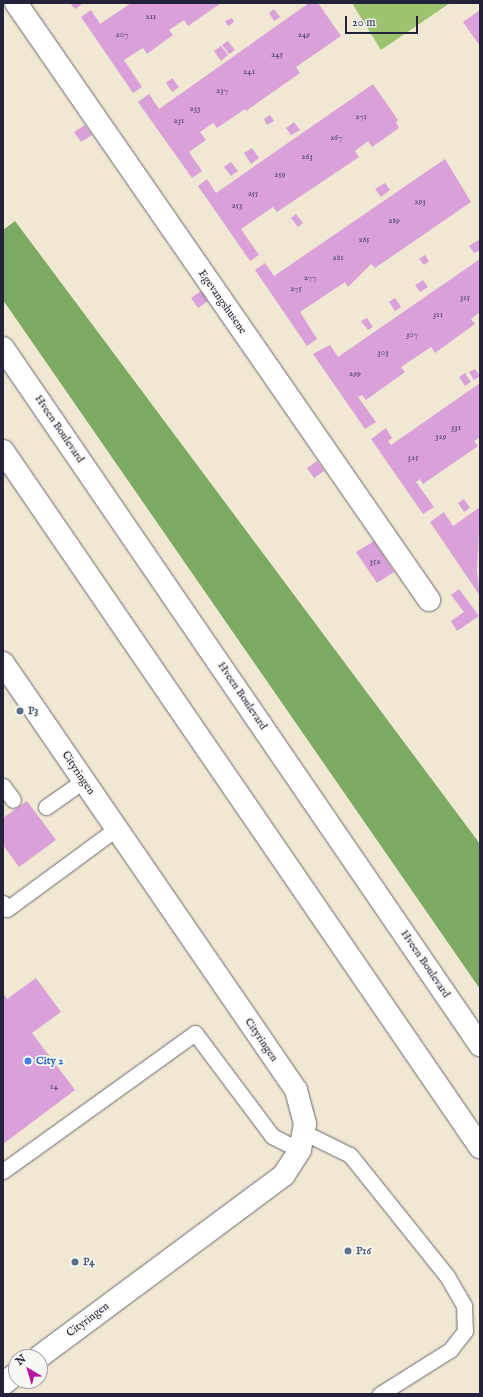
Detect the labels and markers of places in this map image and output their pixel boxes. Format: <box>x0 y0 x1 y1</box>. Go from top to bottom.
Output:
place label: P3 <box>28 704 38 718</box>
marker: P3 <box>15 706 25 716</box>
place label: City 2 <box>36 1054 63 1068</box>
marker: City 2 <box>23 1056 33 1066</box>
place label: P16 <box>356 1244 371 1258</box>
marker: P16 <box>343 1246 353 1256</box>
place label: P4 <box>83 1255 95 1269</box>
marker: P4 <box>70 1257 80 1267</box>

